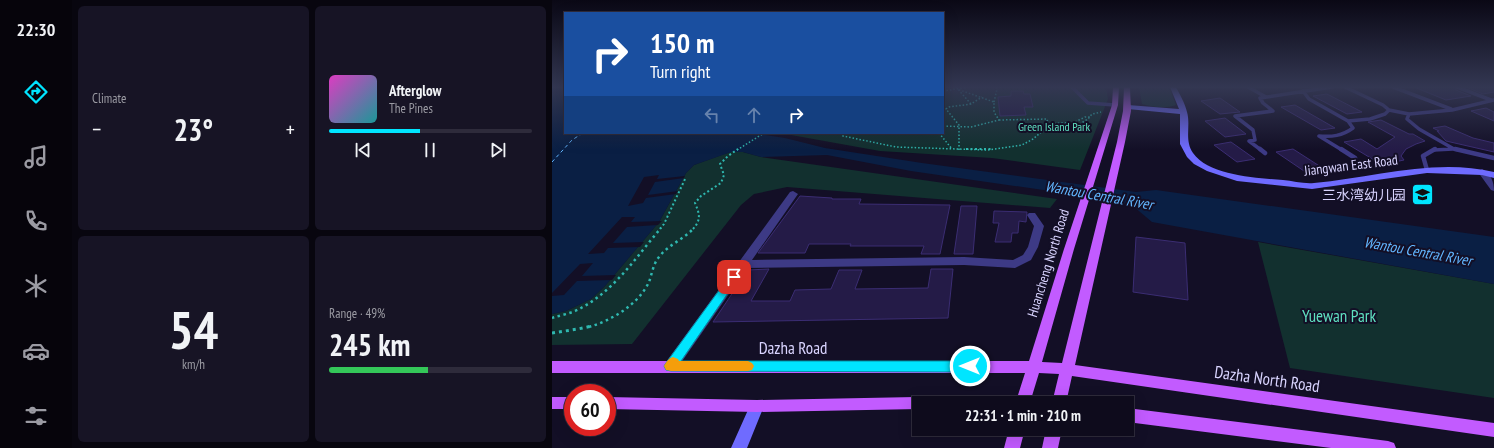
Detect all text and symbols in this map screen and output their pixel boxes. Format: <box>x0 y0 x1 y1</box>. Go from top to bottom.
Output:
text: 22:30 <box>17 18 55 41</box>
text: 150 m <box>650 24 714 61</box>
icon: right <box>584 28 636 80</box>
text: Turn right <box>650 60 710 83</box>
icon: directions <box>22 78 50 106</box>
text: Afterglow <box>389 81 441 100</box>
text: Climate <box>92 90 126 107</box>
text: The Pines <box>389 100 433 117</box>
icon: left <box>701 104 723 126</box>
icon: ahead <box>743 104 765 126</box>
icon: right <box>785 104 807 126</box>
text: 23° <box>174 110 213 149</box>
text: − <box>92 115 101 143</box>
text: + <box>286 115 295 143</box>
park label: Green Island Park <box>1018 119 1090 134</box>
icon: previous <box>352 139 374 161</box>
icon: pause <box>419 139 441 161</box>
icon: next <box>487 139 509 161</box>
icon: music <box>22 143 50 171</box>
street label: Jiangwan East Road <box>1302 150 1399 180</box>
water label: Wantou Central River <box>1044 176 1156 214</box>
school or university icon: 三水湾幼儿园 <box>1409 182 1435 208</box>
place label: 三水湾幼儿园 <box>1322 186 1406 204</box>
icon: phone <box>22 207 50 235</box>
street label: Huancheng North Road <box>1023 207 1073 319</box>
water label: Wantou Central River <box>1363 232 1475 270</box>
pin <box>717 260 751 294</box>
icon: arrive <box>723 266 745 288</box>
icon: climate <box>22 272 50 300</box>
text: 54 <box>169 296 218 363</box>
text: Range · 49% <box>329 305 385 322</box>
park label: Yuewan Park <box>1302 305 1376 327</box>
text: 245 km <box>329 325 410 364</box>
icon: car <box>22 337 50 365</box>
street label: Dazha Road <box>759 337 827 359</box>
position arrow <box>949 345 991 387</box>
text: km/h <box>182 356 205 373</box>
street label: Dazha North Road <box>1213 361 1321 397</box>
speed limit sign: 60 <box>564 384 616 436</box>
icon: filters <box>22 402 50 430</box>
text: 22:31 · 1 min · 210 m <box>965 406 1081 425</box>

